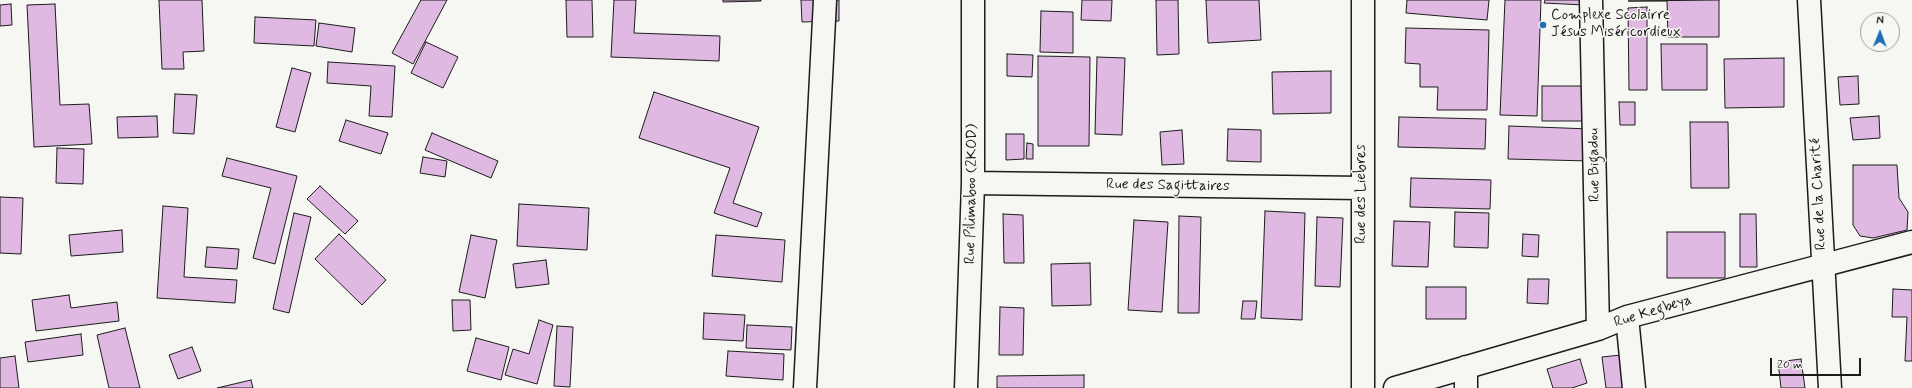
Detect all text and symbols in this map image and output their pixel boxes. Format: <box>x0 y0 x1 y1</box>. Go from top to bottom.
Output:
place label: Complexe Scolairre Jésus Miséricordieux <box>1551 7 1681 42</box>
north arrow <box>1860 12 1900 52</box>
text: N <box>1876 14 1884 28</box>
marker: Complexe Scolairre Jésus Miséricordieux <box>1538 20 1548 30</box>
street label: Rue Pilimaboo (2KOD) <box>962 124 982 264</box>
street label: Rue Bigadou <box>1585 128 1605 202</box>
street label: Rue de la Charité <box>1807 137 1831 251</box>
street label: Rue des Liebres <box>1353 144 1371 244</box>
street label: Rue des Sagittaires <box>1106 176 1230 196</box>
street label: Rue Kegbeya <box>1612 292 1694 332</box>
scale bar <box>1772 350 1863 376</box>
text: 20 m <box>1777 357 1803 373</box>

